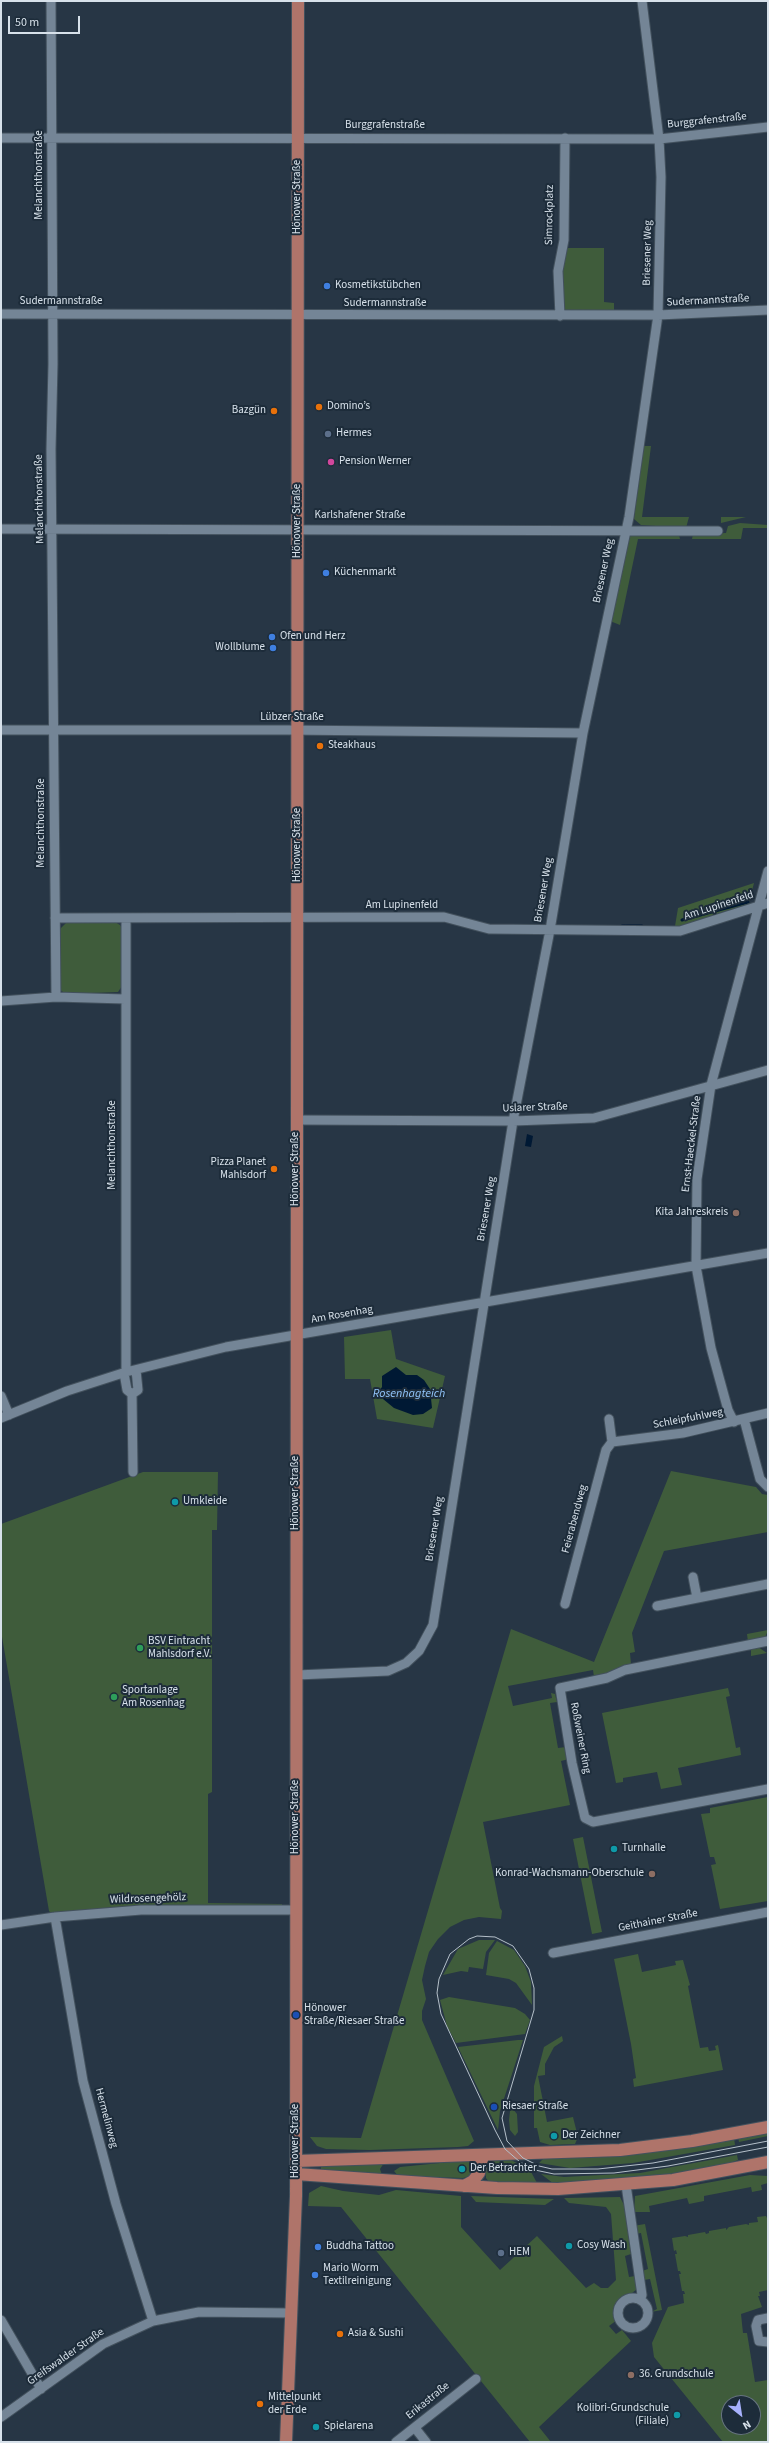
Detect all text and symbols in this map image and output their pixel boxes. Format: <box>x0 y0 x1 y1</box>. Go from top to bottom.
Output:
scale bar <box>10 8 82 34</box>
text: 50 m <box>15 14 39 31</box>
street label: Burggrafenstraße <box>667 110 747 132</box>
street label: Burggrafenstraße <box>345 119 425 133</box>
street label: Melanchthonstraße <box>33 130 47 220</box>
street label: Hönower Straße <box>291 160 305 234</box>
street label: Simrockplatz <box>543 185 557 245</box>
street label: Briesener Weg <box>641 220 655 286</box>
place label: Kosmetikstübchen <box>335 279 421 293</box>
marker: Kosmetikstübchen <box>322 281 332 291</box>
street label: Sudermannstraße <box>666 292 750 310</box>
street label: Sudermannstraße <box>20 295 102 309</box>
street label: Sudermannstraße <box>344 297 426 311</box>
place label: Domino’s <box>327 400 370 414</box>
marker: Domino’s <box>314 402 324 412</box>
place label: Bazgün <box>232 404 266 418</box>
marker: Bazgün <box>269 406 279 416</box>
place label: Hermes <box>336 427 372 441</box>
marker: Hermes <box>323 429 333 439</box>
street label: Melanchthonstraße <box>33 454 47 544</box>
place label: Pension Werner <box>339 455 411 469</box>
marker: Pension Werner <box>326 457 336 467</box>
street label: Hönower Straße <box>291 484 305 558</box>
street label: Karlshafener Straße <box>315 509 405 523</box>
street label: Briesener Weg <box>591 538 617 604</box>
place label: Küchenmarkt <box>334 566 396 580</box>
marker: Küchenmarkt <box>321 568 331 578</box>
place label: Ofen und Herz <box>280 630 345 644</box>
marker: Ofen und Herz <box>267 632 277 642</box>
place label: Wollblume <box>215 641 265 655</box>
marker: Wollblume <box>268 643 278 653</box>
street label: Lübzer Straße <box>260 711 324 725</box>
place label: Steakhaus <box>328 739 376 753</box>
marker: Steakhaus <box>315 741 325 751</box>
street label: Melanchthonstraße <box>35 778 49 868</box>
street label: Hönower Straße <box>291 808 305 882</box>
street label: Briesener Weg <box>532 857 556 923</box>
street label: Am Lupinenfeld <box>683 889 755 923</box>
street label: Am Lupinenfeld <box>366 899 438 913</box>
street label: Ernst-Haeckel-Straße <box>680 1095 704 1193</box>
street label: Melanchthonstraße <box>106 1100 120 1190</box>
street label: Uslarer Straße <box>502 1100 568 1116</box>
street label: Hönower Straße <box>289 1132 303 1206</box>
place label: Pizza Planet Mahlsdorf <box>211 1156 266 1182</box>
marker: Pizza Planet Mahlsdorf <box>269 1164 279 1174</box>
street label: Briesener Weg <box>475 1176 499 1242</box>
place label: Kita Jahreskreis <box>655 1206 728 1220</box>
marker: Kita Jahreskreis <box>731 1208 741 1218</box>
street label: Am Rosenhag <box>310 1303 374 1327</box>
water label: Rosenhagteich <box>373 1387 445 1401</box>
street label: Schleipfuhlweg <box>652 1406 724 1432</box>
street label: Hönower Straße <box>289 1456 303 1530</box>
street label: Feierabendweg <box>560 1483 590 1555</box>
place label: Umkleide <box>183 1495 227 1509</box>
street label: Briesener Weg <box>423 1496 447 1562</box>
marker: Umkleide <box>170 1497 180 1507</box>
place label: BSV Eintracht Mahlsdorf e.V. <box>148 1635 211 1661</box>
marker: BSV Eintracht Mahlsdorf e.V. <box>135 1643 145 1653</box>
place label: Sportanlage Am Rosenhag <box>122 1684 185 1710</box>
marker: Sportanlage Am Rosenhag <box>109 1692 119 1702</box>
street label: Roßweiner Ring <box>567 1701 593 1775</box>
street label: Hönower Straße <box>289 1780 303 1854</box>
place label: Turnhalle <box>622 1842 666 1856</box>
marker: Turnhalle <box>609 1844 619 1854</box>
place label: Konrad-Wachsmann-Oberschule <box>495 1867 644 1881</box>
marker: Konrad-Wachsmann-Oberschule <box>647 1869 657 1879</box>
street label: Wildrosengehölz <box>110 1891 186 1907</box>
street label: Geithainer Straße <box>617 1907 699 1935</box>
place label: Hönower Straße/Riesaer Straße <box>304 2002 404 2028</box>
marker: Hönower Straße/Riesaer Straße <box>291 2010 301 2020</box>
street label: Hermelinweg <box>92 2087 120 2149</box>
place label: Riesaer Straße <box>502 2100 568 2114</box>
marker: Riesaer Straße <box>489 2102 499 2112</box>
street label: Hönower Straße <box>289 2104 303 2178</box>
place label: Der Zeichner <box>562 2129 620 2143</box>
marker: Der Zeichner <box>549 2131 559 2141</box>
place label: Der Betrachter <box>470 2162 537 2176</box>
marker: Der Betrachter <box>457 2164 467 2174</box>
place label: Cosy Wash <box>577 2239 626 2253</box>
place label: Buddha Tattoo <box>326 2240 394 2254</box>
marker: Cosy Wash <box>564 2241 574 2251</box>
marker: Buddha Tattoo <box>313 2242 323 2252</box>
place label: HEM <box>509 2246 530 2260</box>
marker: HEM <box>496 2248 506 2258</box>
place label: Mario Worm Textilreinigung <box>323 2262 391 2288</box>
marker: Mario Worm Textilreinigung <box>310 2270 320 2280</box>
street label: Greifswalder Straße <box>25 2326 107 2388</box>
place label: Asia & Sushi <box>348 2327 403 2341</box>
marker: Asia & Sushi <box>335 2329 345 2339</box>
place label: 36. Grundschule <box>639 2368 713 2382</box>
marker: 36. Grundschule <box>626 2370 636 2380</box>
street label: Erikastraße <box>404 2379 452 2423</box>
place label: Mittelpunkt der Erde <box>268 2391 321 2417</box>
north arrow <box>721 2395 761 2435</box>
marker: Mittelpunkt der Erde <box>255 2399 265 2409</box>
place label: Kolibri-Grundschule (Filiale) <box>577 2402 669 2428</box>
marker: Kolibri-Grundschule (Filiale) <box>672 2410 682 2420</box>
text: N <box>740 2417 754 2433</box>
place label: Spielarena <box>324 2420 373 2434</box>
marker: Spielarena <box>311 2422 321 2432</box>

